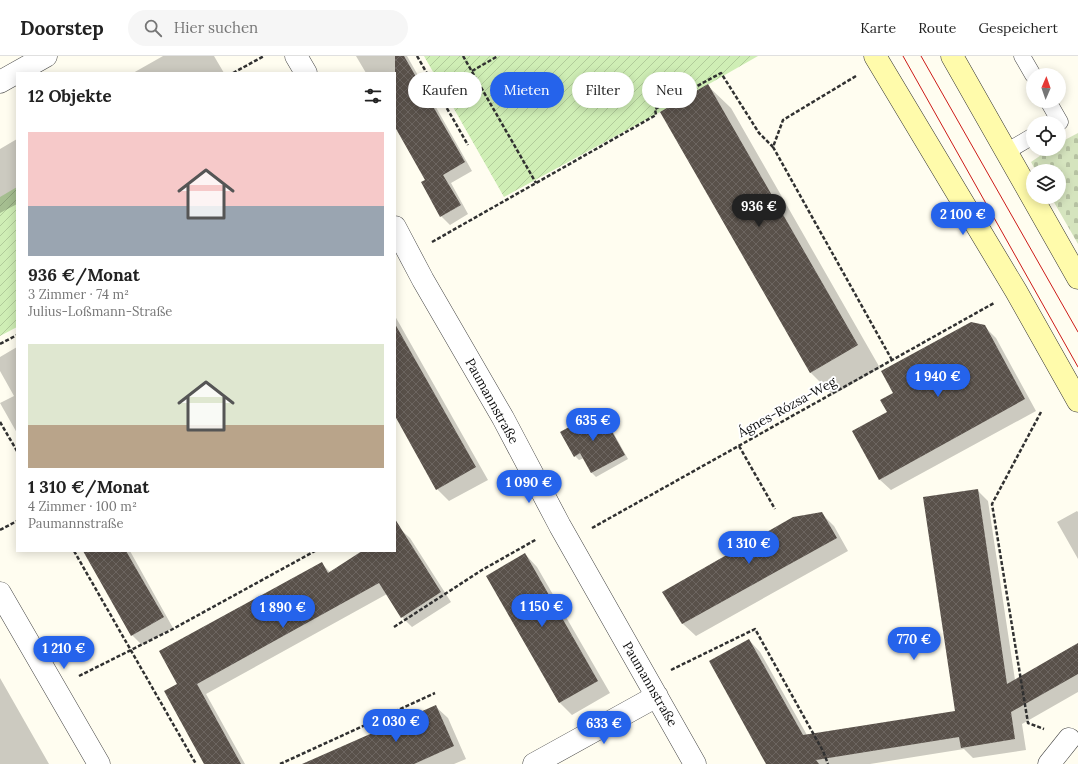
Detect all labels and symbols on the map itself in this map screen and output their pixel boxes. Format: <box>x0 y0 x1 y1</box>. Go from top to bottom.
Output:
north arrow <box>1026 68 1066 108</box>
pin: 936 € <box>731 194 787 228</box>
pin: 2 100 € <box>926 202 1000 236</box>
street label: Paumannstraße <box>461 355 523 447</box>
pin: 1 940 € <box>901 364 975 398</box>
street label: Ágnes-Rózsa-Weg <box>734 372 840 442</box>
pin: 635 € <box>565 408 621 442</box>
pin: 1 090 € <box>492 470 566 504</box>
pin: 1 310 € <box>712 531 786 565</box>
pin: 1 150 € <box>505 594 579 628</box>
pin: 1 890 € <box>246 595 320 629</box>
pin: 770 € <box>886 627 942 661</box>
pin: 1 210 € <box>27 636 101 670</box>
street label: Paumannstraße <box>619 638 681 730</box>
pin: 2 030 € <box>359 709 433 743</box>
pin: 633 € <box>576 711 632 745</box>

